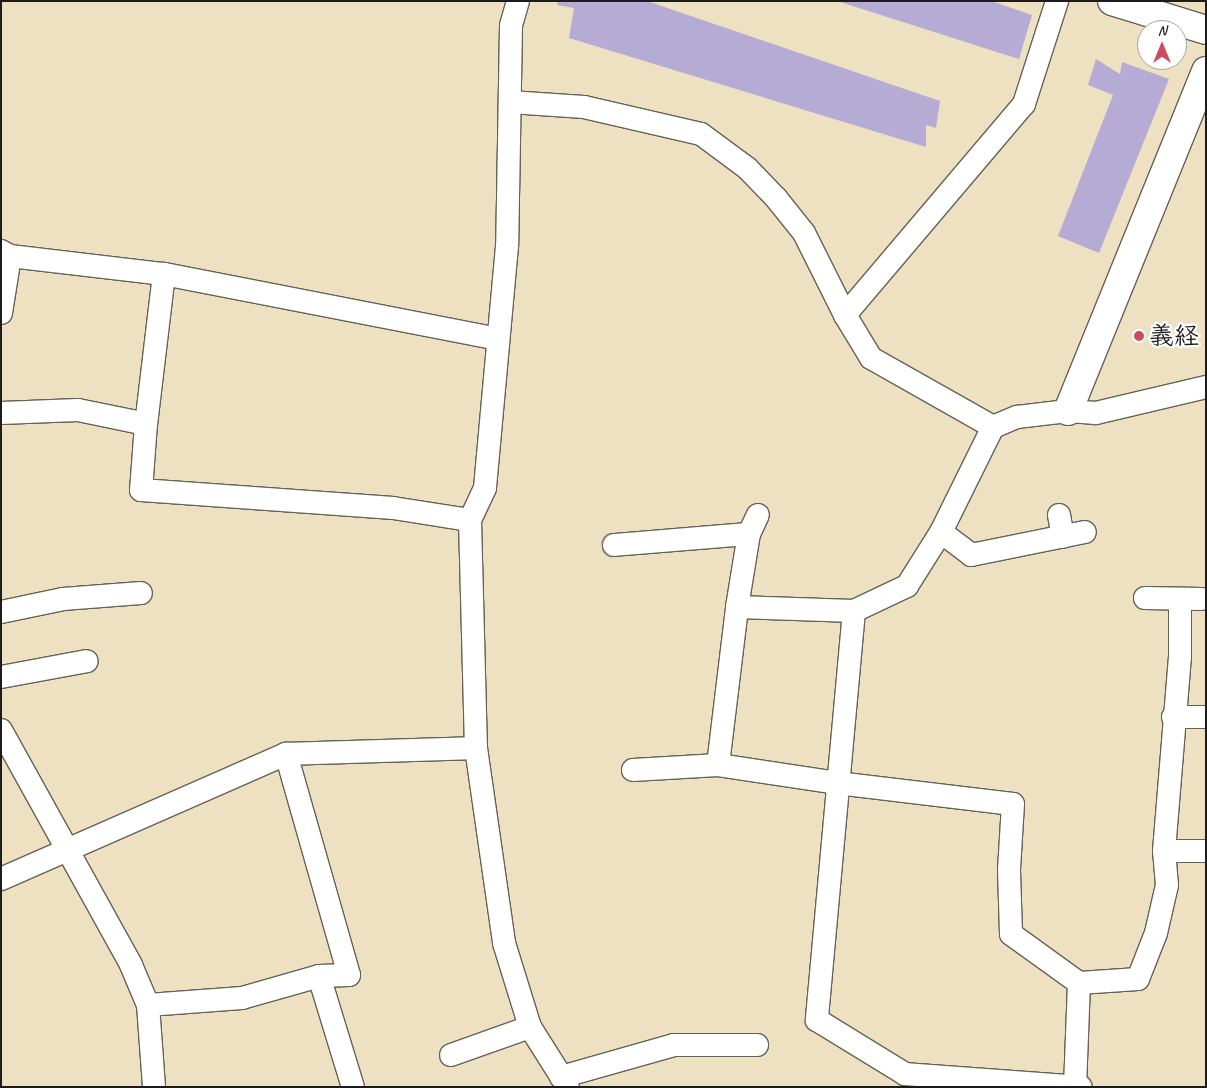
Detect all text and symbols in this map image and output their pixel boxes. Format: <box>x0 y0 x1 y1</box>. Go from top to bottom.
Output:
north arrow <box>1137 20 1187 70</box>
text: N <box>1158 22 1166 39</box>
place label: 義経 <box>1149 321 1199 351</box>
marker: 義経 <box>1133 330 1145 342</box>

